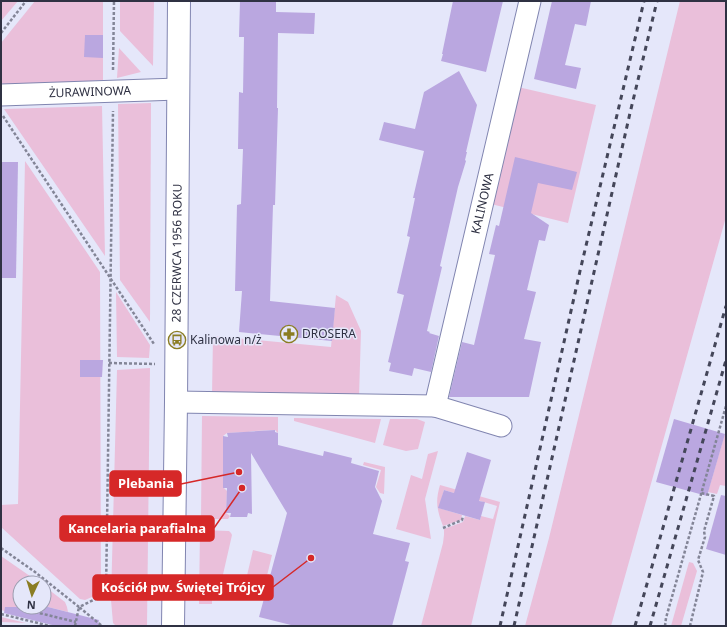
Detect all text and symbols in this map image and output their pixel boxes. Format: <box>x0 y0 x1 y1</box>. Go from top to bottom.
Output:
street label: ŻURAWINOWA <box>49 82 132 101</box>
street label: KALINOWA <box>467 171 497 236</box>
street label: 28 CZERWCA 1956 ROKU <box>168 184 186 322</box>
pharmacy icon: DROSERA <box>279 324 299 344</box>
place label: DROSERA <box>302 325 356 342</box>
bus stop icon: Kalinowa n/ż <box>167 330 187 350</box>
place label: Kalinowa n/ż <box>190 331 262 348</box>
callout: Plebania <box>110 471 181 496</box>
text: Plebania <box>118 474 174 492</box>
callout: Kancelaria parafialna <box>60 516 214 541</box>
text: Kancelaria parafialna <box>68 519 206 537</box>
north arrow <box>12 575 52 615</box>
callout: Kościół pw. Świętej Trójcy <box>93 575 273 600</box>
text: Kościół pw. Świętej Trójcy <box>101 578 266 596</box>
text: N <box>26 598 36 613</box>

